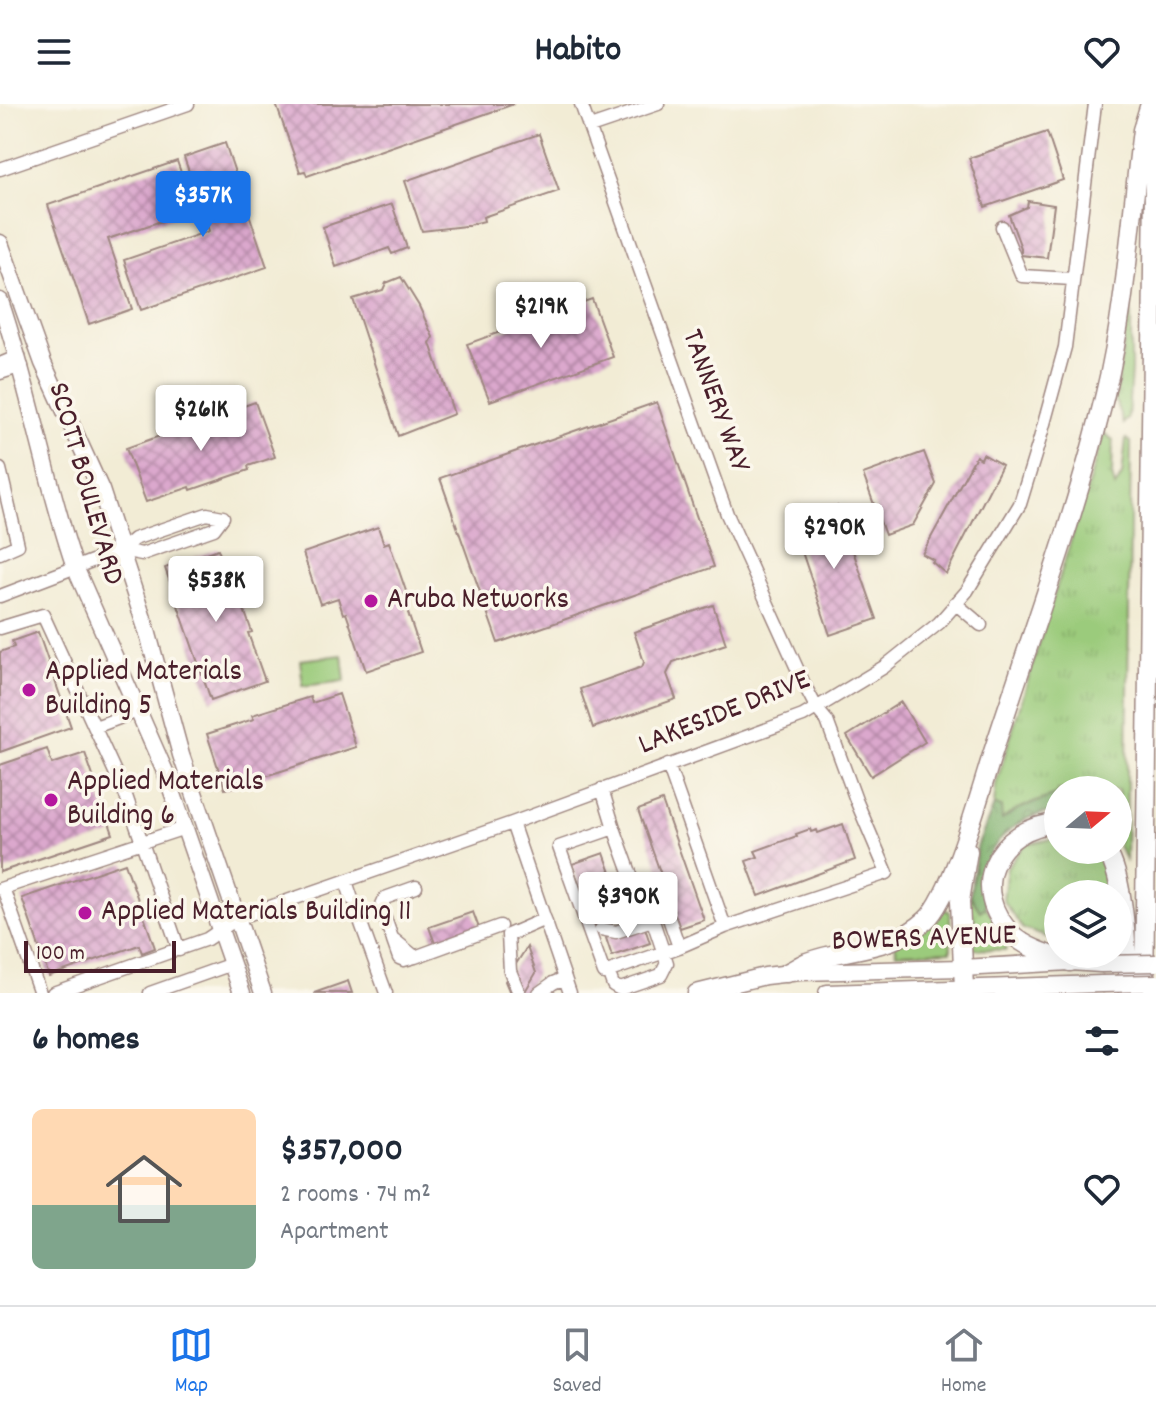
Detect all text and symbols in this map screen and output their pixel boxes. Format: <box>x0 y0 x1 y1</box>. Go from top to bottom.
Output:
text: Habito <box>535 26 621 78</box>
icon: menu <box>32 30 76 74</box>
icon: heart <box>1080 30 1124 74</box>
pin: $357K <box>147 171 259 239</box>
text: $357K <box>174 178 232 215</box>
pin: $219K <box>485 282 597 350</box>
text: $219K <box>514 289 568 326</box>
street label: TANNERY WAY <box>668 324 760 479</box>
street label: SCOTT BOULEVARD <box>35 378 133 590</box>
pin: $261K <box>145 385 257 453</box>
text: $261K <box>174 392 229 429</box>
pin: $290K <box>778 503 890 571</box>
text: $290K <box>803 510 865 547</box>
pin: $538K <box>160 556 272 624</box>
text: $538K <box>186 563 246 600</box>
place label: Aruba Networks <box>387 580 569 623</box>
marker: Aruba Networks <box>362 592 380 610</box>
place label: Applied Materials Building 5 <box>45 652 242 729</box>
street label: LAKESIDE DRIVE <box>633 660 818 768</box>
marker: Applied Materials Building 5 <box>20 681 38 699</box>
place label: Applied Materials Building 6 <box>67 762 264 839</box>
north arrow <box>1044 776 1132 864</box>
map controls <box>1044 776 1132 968</box>
marker: Applied Materials Building 6 <box>42 791 60 809</box>
pin: $390K <box>572 872 684 940</box>
text: $390K <box>597 879 659 916</box>
button: layers <box>1044 880 1132 968</box>
place label: Applied Materials Building 11 <box>101 892 411 935</box>
marker: Applied Materials Building 11 <box>76 904 94 922</box>
street label: BOWERS AVENUE <box>831 915 1017 965</box>
scale bar <box>24 937 176 973</box>
text: 100 m <box>36 939 85 970</box>
text: 6 homes <box>32 1017 140 1066</box>
icon: filters <box>1080 1019 1124 1063</box>
text: $357,000 <box>280 1128 403 1177</box>
icon: home <box>96 1141 192 1237</box>
icon: heart <box>1080 1167 1124 1211</box>
text: 2 rooms · 74 m² <box>280 1177 431 1214</box>
text: Apartment <box>280 1214 389 1251</box>
tab: Map <box>169 1323 213 1402</box>
tab: Saved <box>552 1323 602 1402</box>
tab: Home <box>941 1323 986 1402</box>

